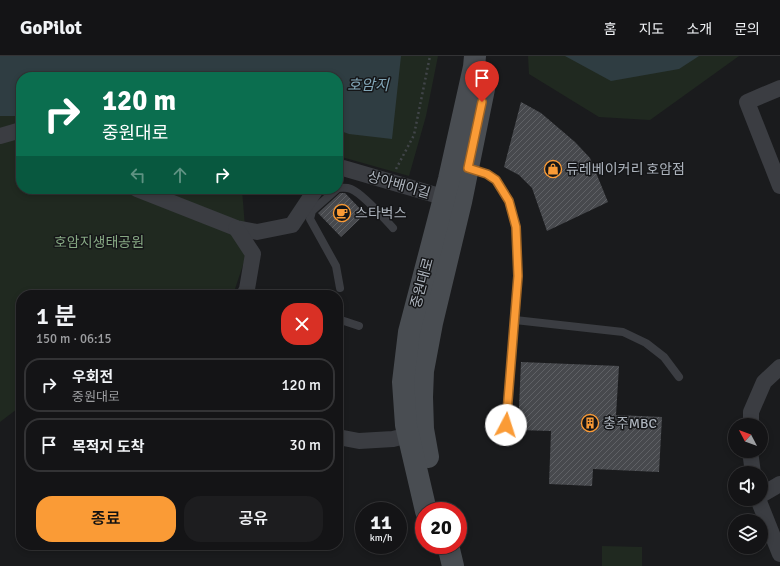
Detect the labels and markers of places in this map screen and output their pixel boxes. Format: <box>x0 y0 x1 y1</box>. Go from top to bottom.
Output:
pin <box>465 61 499 102</box>
shop icon: 듀레베이커리 호암점 <box>543 159 563 179</box>
place label: 듀레베이커리 호암점 <box>566 161 685 178</box>
cafe icon: 스타벅스 <box>332 203 352 223</box>
place label: 스타벅스 <box>355 205 407 222</box>
building icon: 충주MBC <box>580 413 600 433</box>
place label: 충주MBC <box>603 415 657 432</box>

